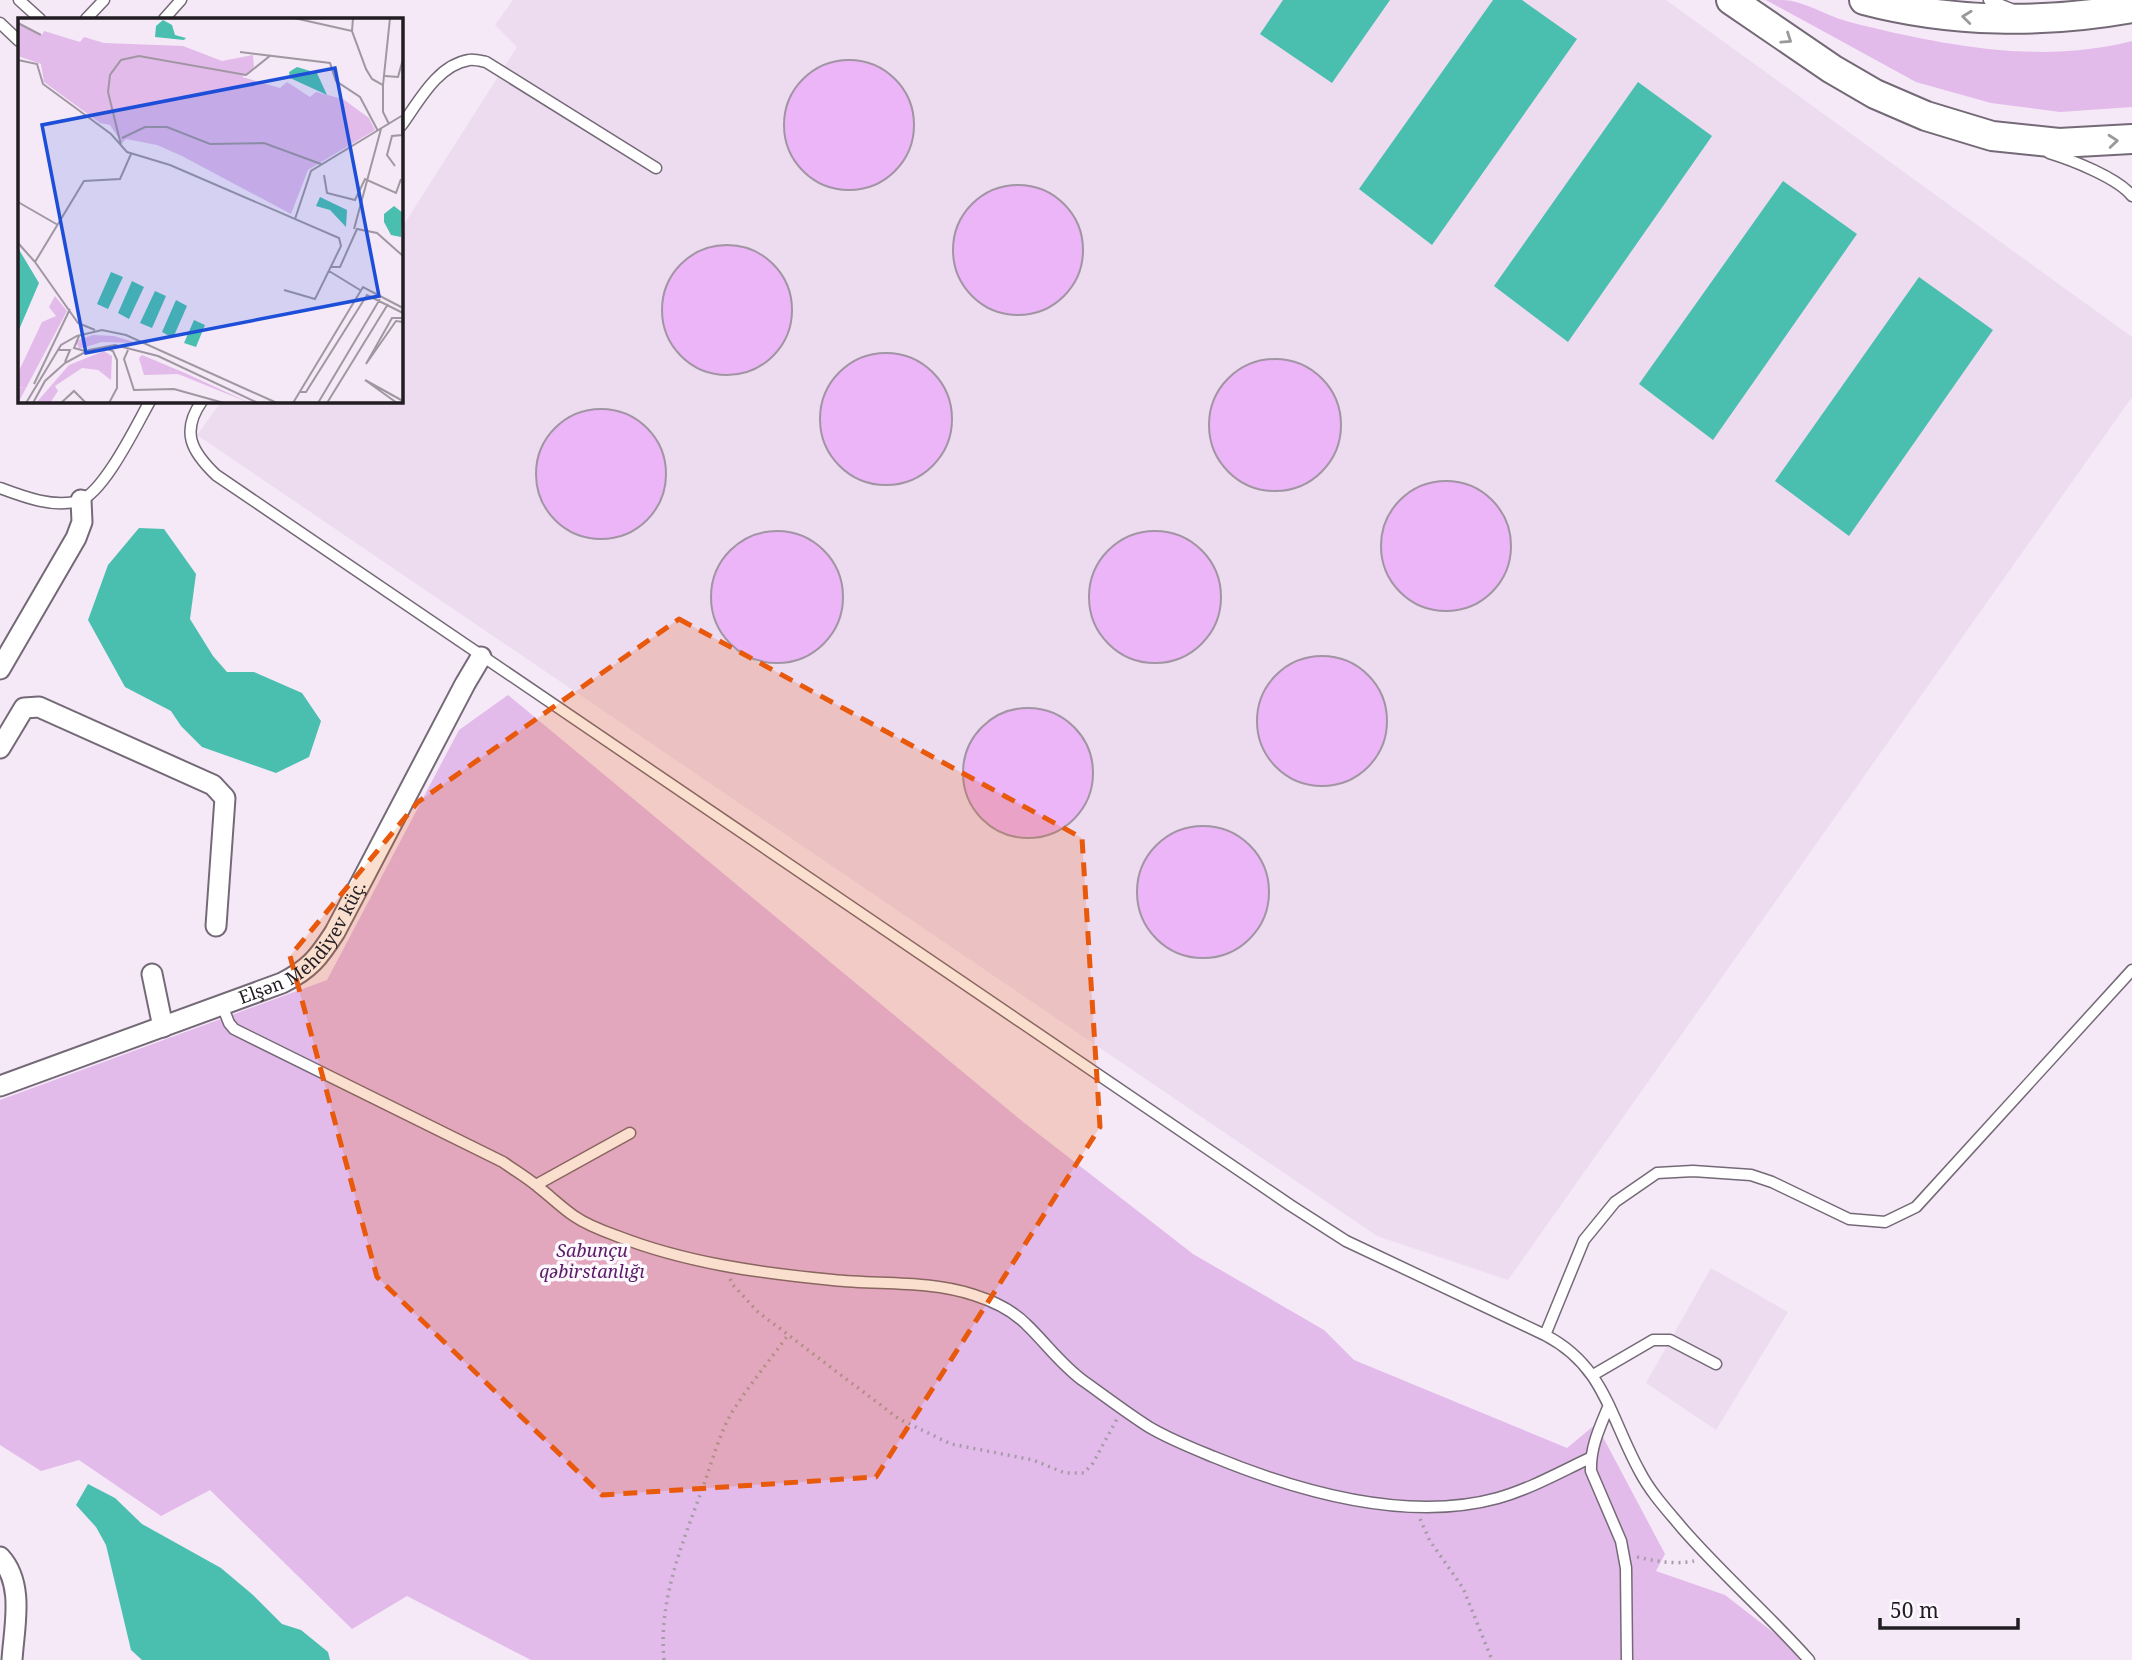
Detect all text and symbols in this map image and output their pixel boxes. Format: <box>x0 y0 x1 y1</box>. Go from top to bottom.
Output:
one-way arrow <box>1961 9 1972 24</box>
inset map <box>18 18 402 402</box>
one-way arrow <box>1779 31 1792 43</box>
one-way arrow <box>2108 134 2119 149</box>
street label: Elşən Mehdiyev küç. <box>235 876 371 1009</box>
park label: Sabunçu qəbirstanlığı <box>539 1238 645 1283</box>
scale bar <box>1880 1586 2018 1630</box>
text: 50 m <box>1890 1596 1939 1624</box>

